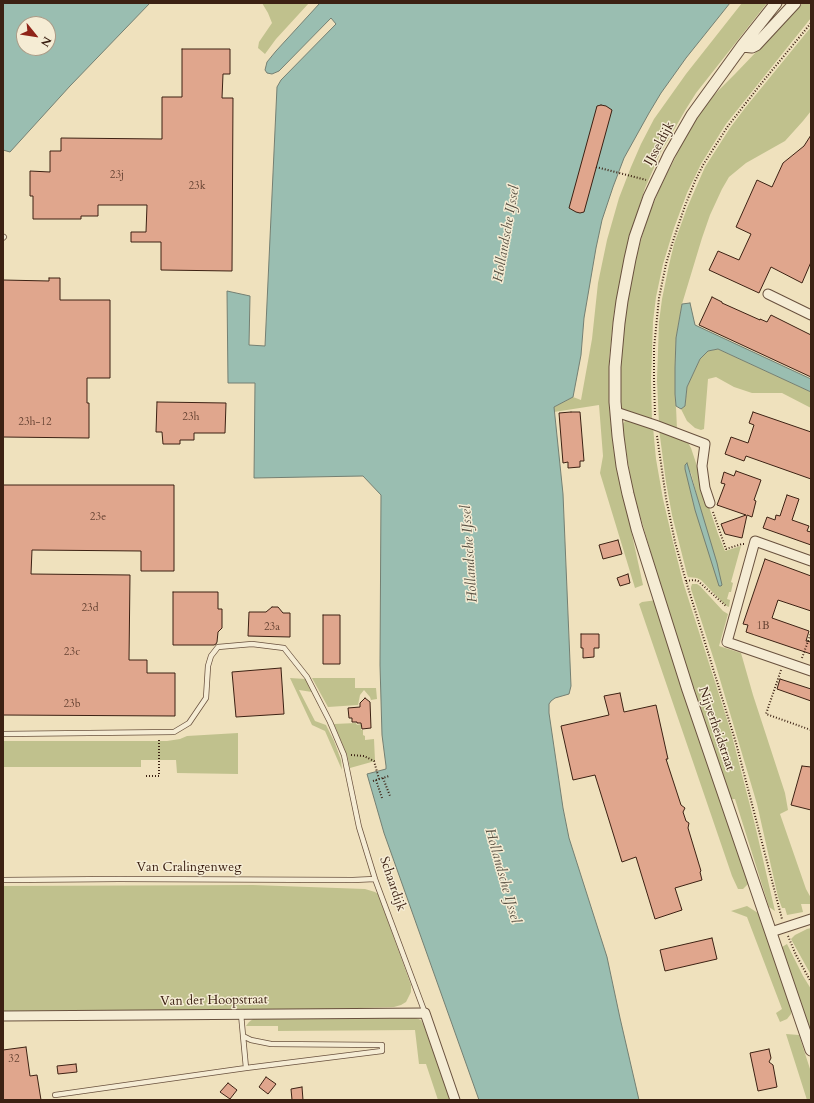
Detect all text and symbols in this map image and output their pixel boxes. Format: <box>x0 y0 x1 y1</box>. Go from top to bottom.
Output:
north arrow <box>16 16 56 56</box>
text: N <box>37 34 55 50</box>
street label: IJsseldijk <box>642 119 678 169</box>
house number: 23j <box>110 168 124 182</box>
house number: 23k <box>188 179 206 193</box>
water label: Hollandsche IJssel <box>490 184 524 284</box>
house number: 23h <box>182 410 200 424</box>
house number: 23h-12 <box>18 415 52 429</box>
water label: Hollandsche IJssel <box>458 505 482 603</box>
house number: 23e <box>90 510 106 524</box>
house number: 23d <box>81 601 99 615</box>
house number: 1B <box>756 619 770 633</box>
house number: 23a <box>264 620 280 634</box>
house number: 23c <box>64 645 80 659</box>
street label: Nijverheidstraat <box>694 685 738 773</box>
house number: 23b <box>63 697 81 711</box>
water label: Hollandsche IJssel <box>480 827 524 925</box>
street label: Schaardijk <box>375 855 409 913</box>
street label: Van Cralingenweg <box>137 860 241 876</box>
street label: Van der Hoopstraat <box>160 992 268 1010</box>
house number: 32 <box>8 1052 20 1066</box>

